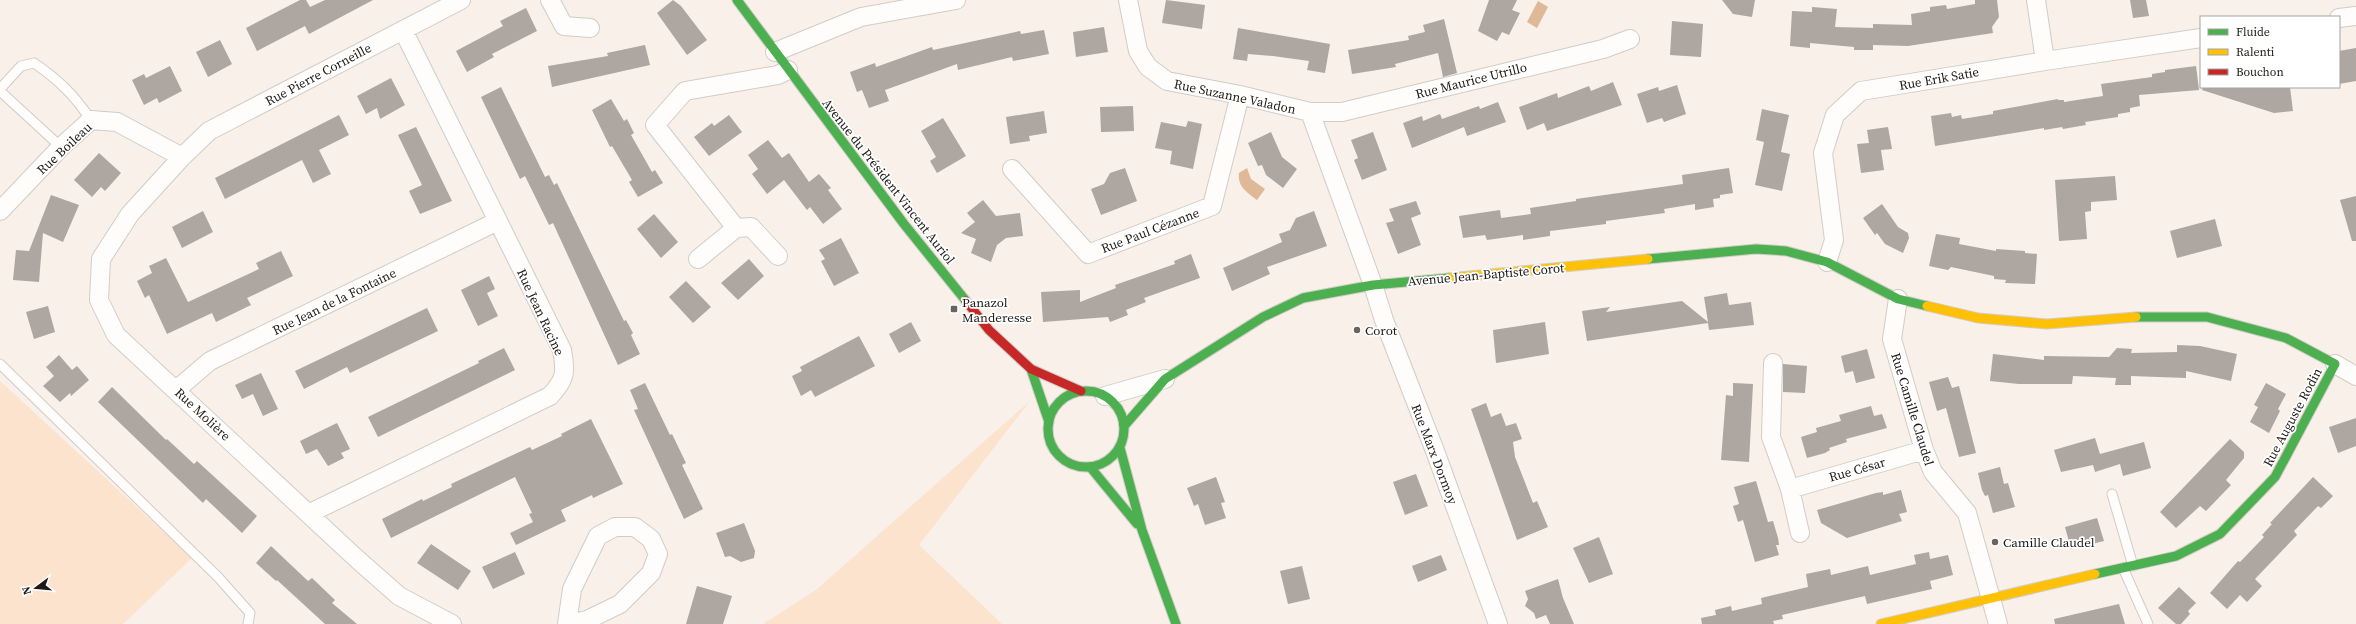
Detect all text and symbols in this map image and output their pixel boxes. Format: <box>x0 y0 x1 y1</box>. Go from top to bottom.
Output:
legend <box>2200 16 2340 88</box>
text: Fluide <box>2236 24 2270 40</box>
street label: Rue Pierre Corneille <box>262 39 375 110</box>
text: Ralenti <box>2236 44 2275 60</box>
street label: Rue Maurice Utrillo <box>1414 58 1529 103</box>
street label: Rue Erik Satie <box>1898 63 1981 94</box>
text: Bouchon <box>2236 64 2284 80</box>
street label: Rue Suzanne Valadon <box>1172 75 1297 118</box>
street label: Avenue du Président Vincent Auriol <box>819 95 959 268</box>
street label: Rue Boileau <box>33 118 96 178</box>
street label: Rue Paul Cézanne <box>1099 204 1202 257</box>
street label: Avenue Jean-Baptiste Corot <box>1407 259 1566 290</box>
street label: Rue Jean de la Fontaine <box>270 264 399 339</box>
street label: Rue Jean Racine <box>513 266 568 359</box>
place label: Panazol Manderesse <box>962 294 1032 326</box>
marker: Panazol Manderesse <box>949 304 959 314</box>
place label: Corot <box>1365 322 1398 339</box>
marker: Corot <box>1352 325 1362 335</box>
street label: Rue Camille Claudel <box>1887 351 1938 468</box>
street label: Rue Auguste Rodin <box>2259 365 2326 470</box>
street label: Rue Molière <box>171 384 234 445</box>
street label: Rue Marx Dormoy <box>1408 402 1462 507</box>
street label: Rue César <box>1827 453 1888 486</box>
place label: Camille Claudel <box>2003 534 2095 551</box>
marker: Camille Claudel <box>1990 537 2000 547</box>
north arrow <box>16 568 56 608</box>
text: N <box>19 585 35 597</box>

